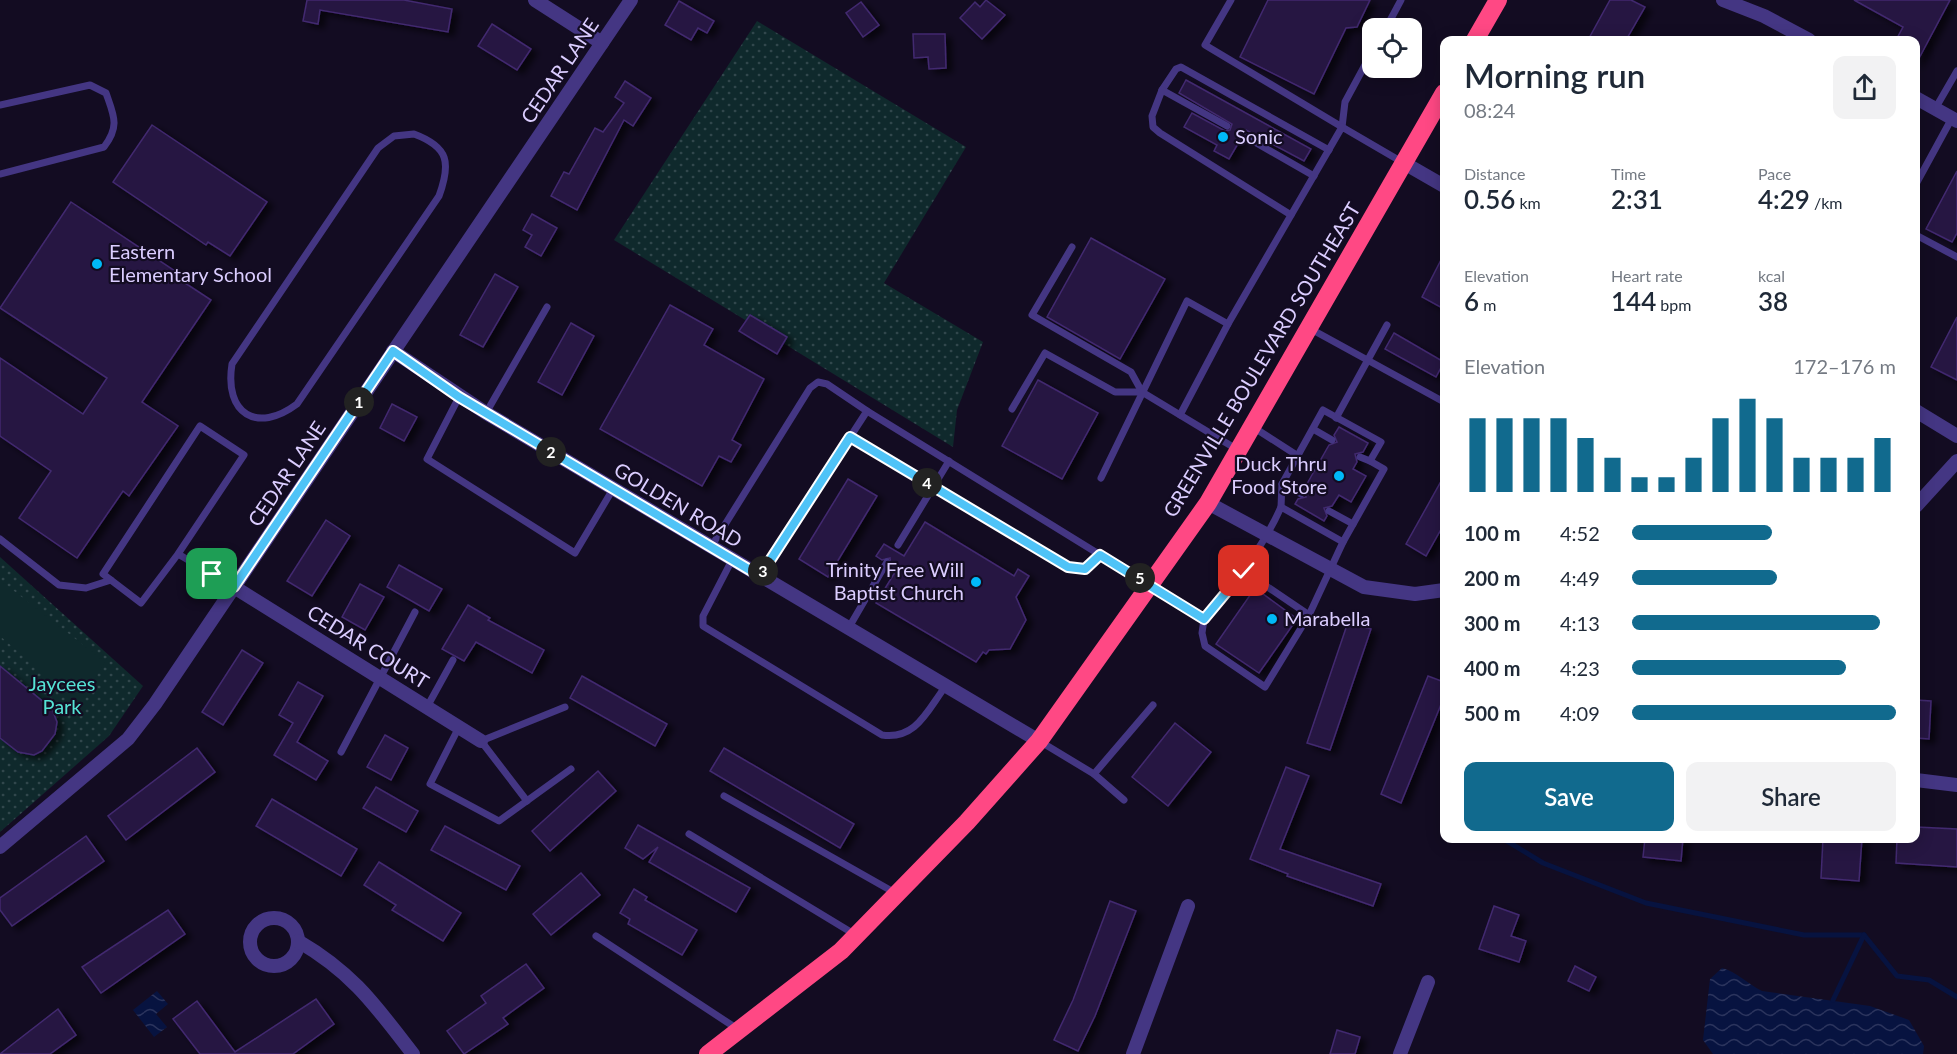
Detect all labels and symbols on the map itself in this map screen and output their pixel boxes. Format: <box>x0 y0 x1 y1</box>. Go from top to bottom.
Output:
street label: CEDAR LANE <box>515 13 603 128</box>
place label: Sonic <box>1235 124 1283 148</box>
marker: Sonic <box>1216 130 1230 144</box>
street label: GREENVILLE BOULEVARD SOUTHEAST <box>1157 198 1365 521</box>
place label: Eastern Elementary School <box>109 239 272 286</box>
marker: Eastern Elementary School <box>90 257 104 271</box>
pin: 1 <box>344 387 374 417</box>
street label: CEDAR LANE <box>242 416 330 531</box>
pin: 2 <box>536 437 566 467</box>
place label: Duck Thru Food Store <box>1231 451 1327 498</box>
street label: GOLDEN ROAD <box>610 457 747 552</box>
pin: 4 <box>912 468 942 498</box>
marker: Duck Thru Food Store <box>1332 469 1346 483</box>
pin <box>1218 545 1269 596</box>
pin <box>186 548 237 599</box>
pin: 3 <box>748 556 778 586</box>
place label: Trinity Free Will Baptist Church <box>826 557 964 604</box>
pin: 5 <box>1125 563 1155 593</box>
marker: Trinity Free Will Baptist Church <box>969 575 983 589</box>
street label: CEDAR COURT <box>303 599 434 693</box>
place label: Marabella <box>1284 606 1370 630</box>
marker: Marabella <box>1265 612 1279 626</box>
park label: Jaycees Park <box>29 671 95 718</box>

